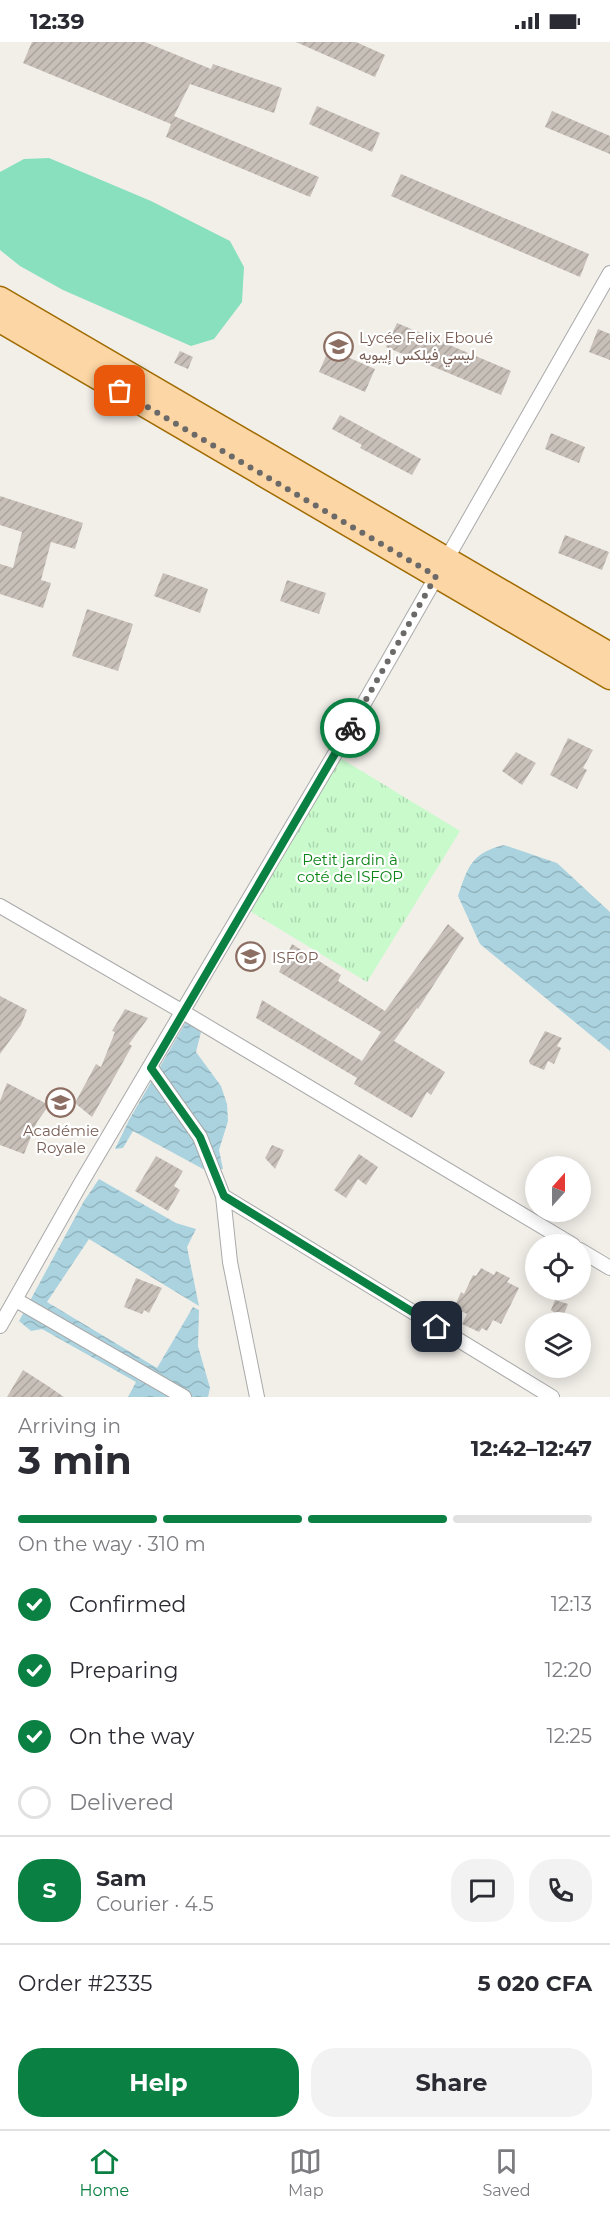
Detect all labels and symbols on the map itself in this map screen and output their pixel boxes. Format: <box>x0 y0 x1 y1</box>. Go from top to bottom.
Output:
place label: Lycée Felix Eboué ليسي فيلكس إيبويه <box>359 328 493 368</box>
school or university icon: Lycée Felix Eboué ليسي فيلكس إيبويه <box>322 330 354 362</box>
pin <box>94 365 145 416</box>
courier <box>320 698 380 758</box>
park label: Petit jardin à coté de ISFOP <box>297 850 403 886</box>
school or university icon: ISFOP <box>235 941 267 973</box>
place label: ISFOP <box>272 948 318 967</box>
school or university icon: Académie Royale <box>45 1087 77 1119</box>
place label: Académie Royale <box>23 1121 99 1157</box>
north arrow <box>525 1156 591 1222</box>
pin <box>411 1301 462 1352</box>

